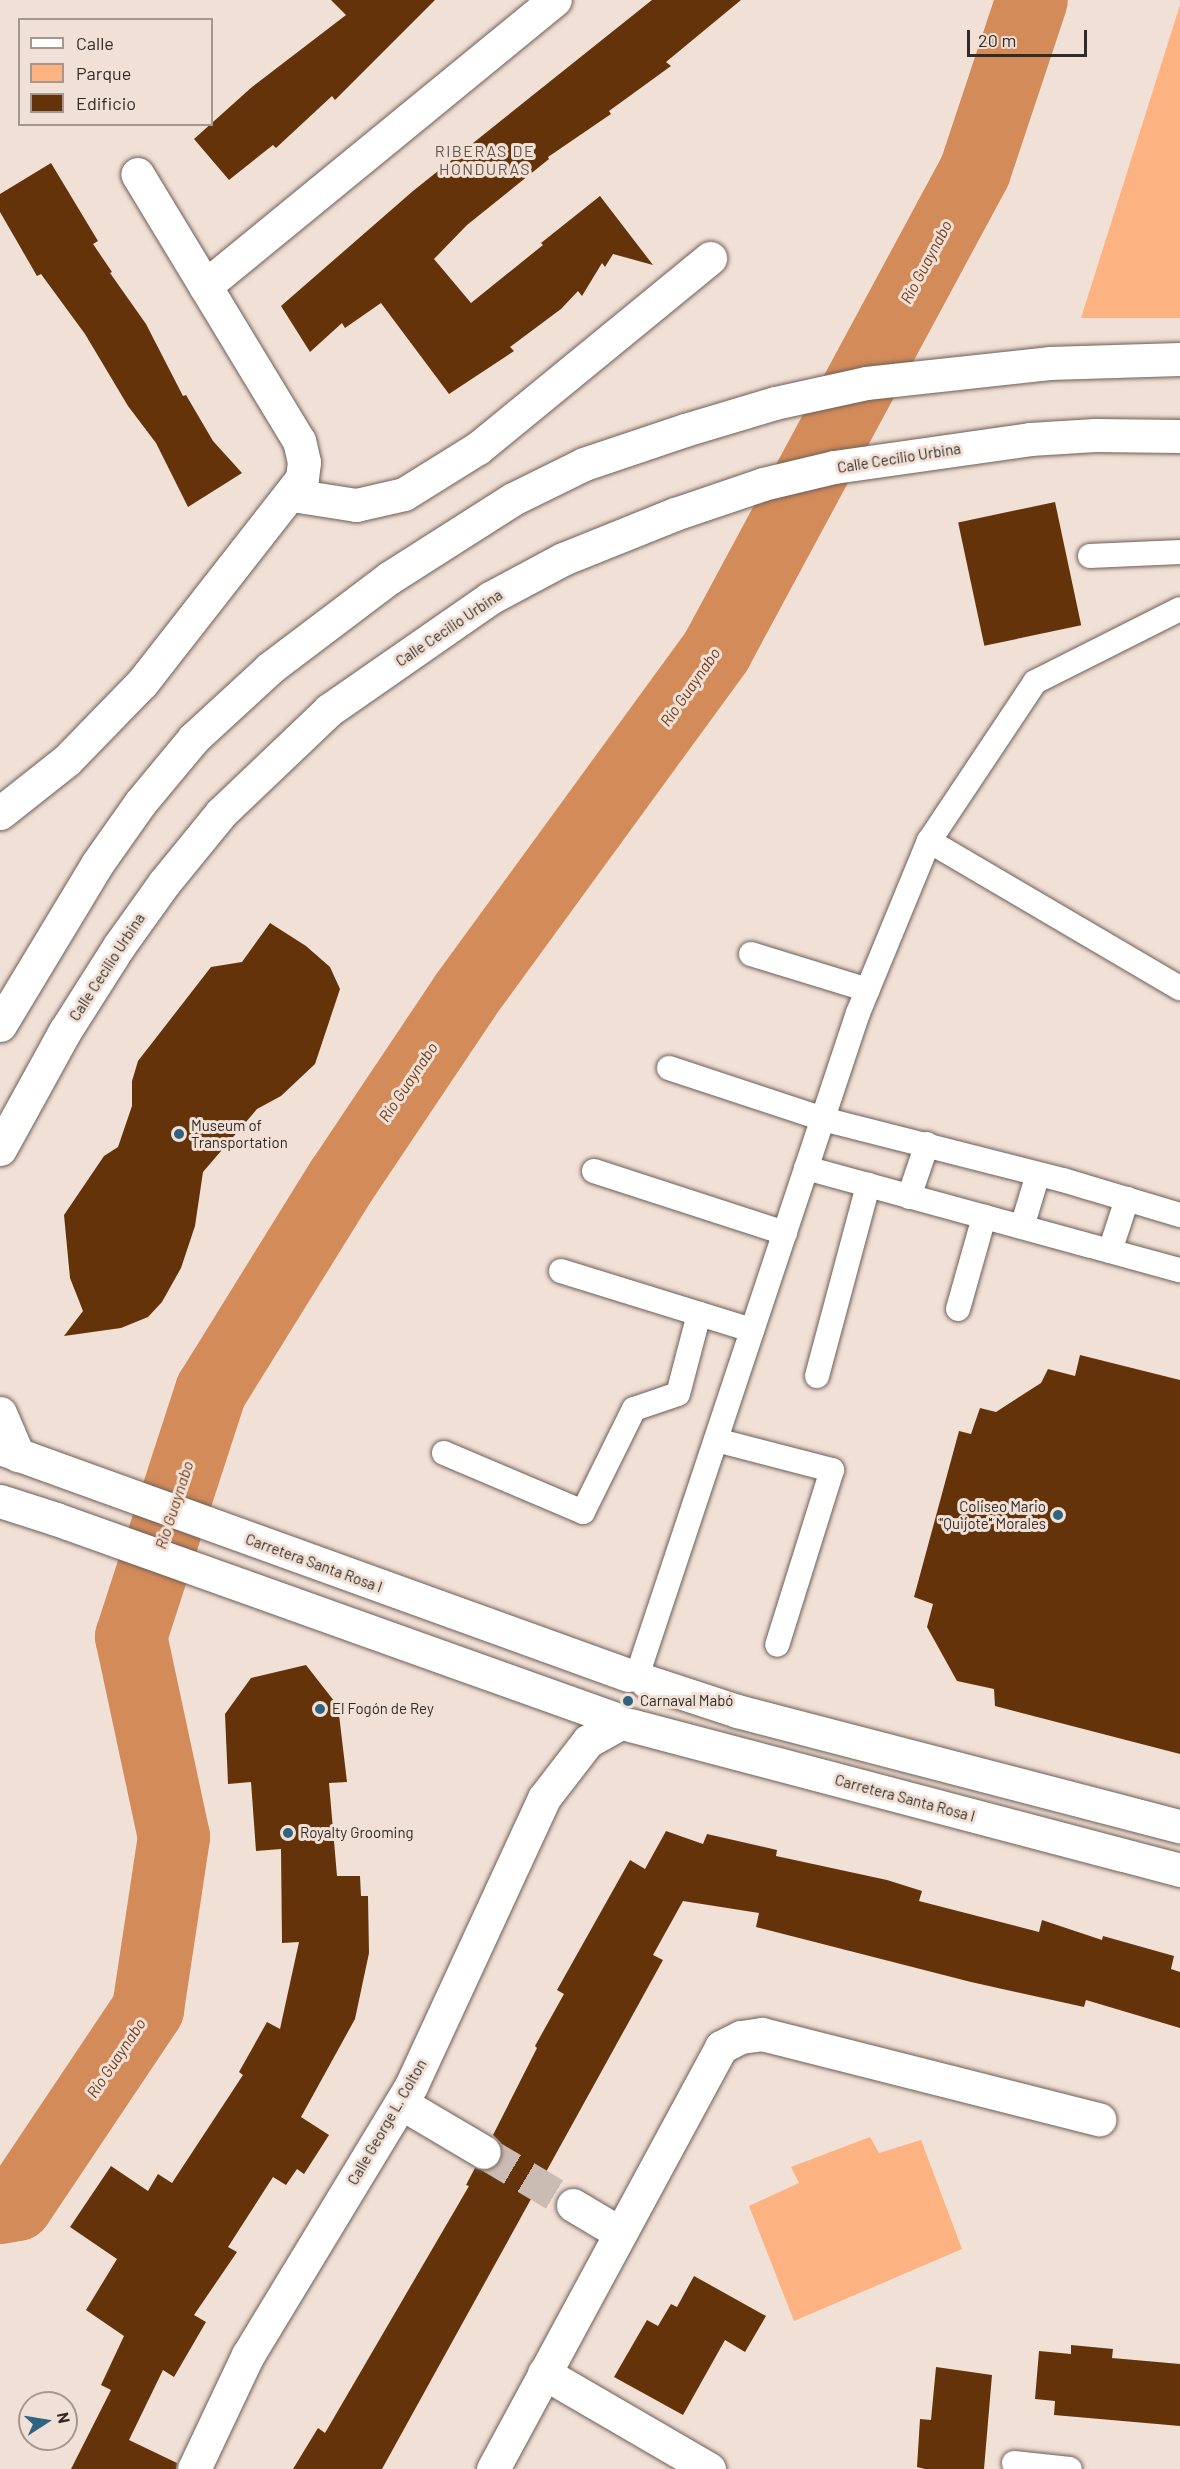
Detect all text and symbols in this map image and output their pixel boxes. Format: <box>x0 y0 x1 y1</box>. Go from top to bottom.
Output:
legend <box>18 18 213 126</box>
scale bar <box>970 18 1090 56</box>
text: 20 m <box>978 29 1016 51</box>
text: Calle <box>76 32 114 54</box>
text: Parque <box>76 62 131 84</box>
text: Edificio <box>76 92 136 114</box>
district label: RIBERAS DE HONDURAS <box>435 141 535 179</box>
water label: Río Guaynabo <box>896 217 956 307</box>
street label: Calle Cecilio Urbina <box>836 439 962 477</box>
street label: Calle Cecilio Urbina <box>392 586 506 670</box>
water label: Río Guaynabo <box>656 644 724 730</box>
street label: Calle Cecilio Urbina <box>66 910 148 1024</box>
water label: Río Guaynabo <box>374 1039 442 1125</box>
place label: Museum of Transportation <box>191 1116 288 1151</box>
marker: Museum of Transportation <box>172 1127 186 1141</box>
water label: Río Guaynabo <box>151 1459 197 1551</box>
place label: Coliseo Mario "Quijote" Morales <box>939 1497 1046 1532</box>
marker: Coliseo Mario "Quijote" Morales <box>1051 1508 1065 1522</box>
street label: Carretera Santa Rosa I <box>243 1530 385 1596</box>
place label: Carnaval Mabó <box>640 1692 733 1710</box>
marker: Carnaval Mabó <box>621 1694 635 1708</box>
place label: El Fogón de Rey <box>332 1700 434 1718</box>
marker: El Fogón de Rey <box>313 1702 327 1716</box>
street label: Carretera Santa Rosa I <box>833 1771 977 1825</box>
place label: Royalty Grooming <box>300 1824 414 1842</box>
marker: Royalty Grooming <box>281 1826 295 1840</box>
water label: Río Guaynabo <box>82 2015 150 2101</box>
street label: Calle George L. Colton <box>344 2056 430 2188</box>
north arrow <box>18 2391 78 2451</box>
text: N <box>54 2410 75 2425</box>

